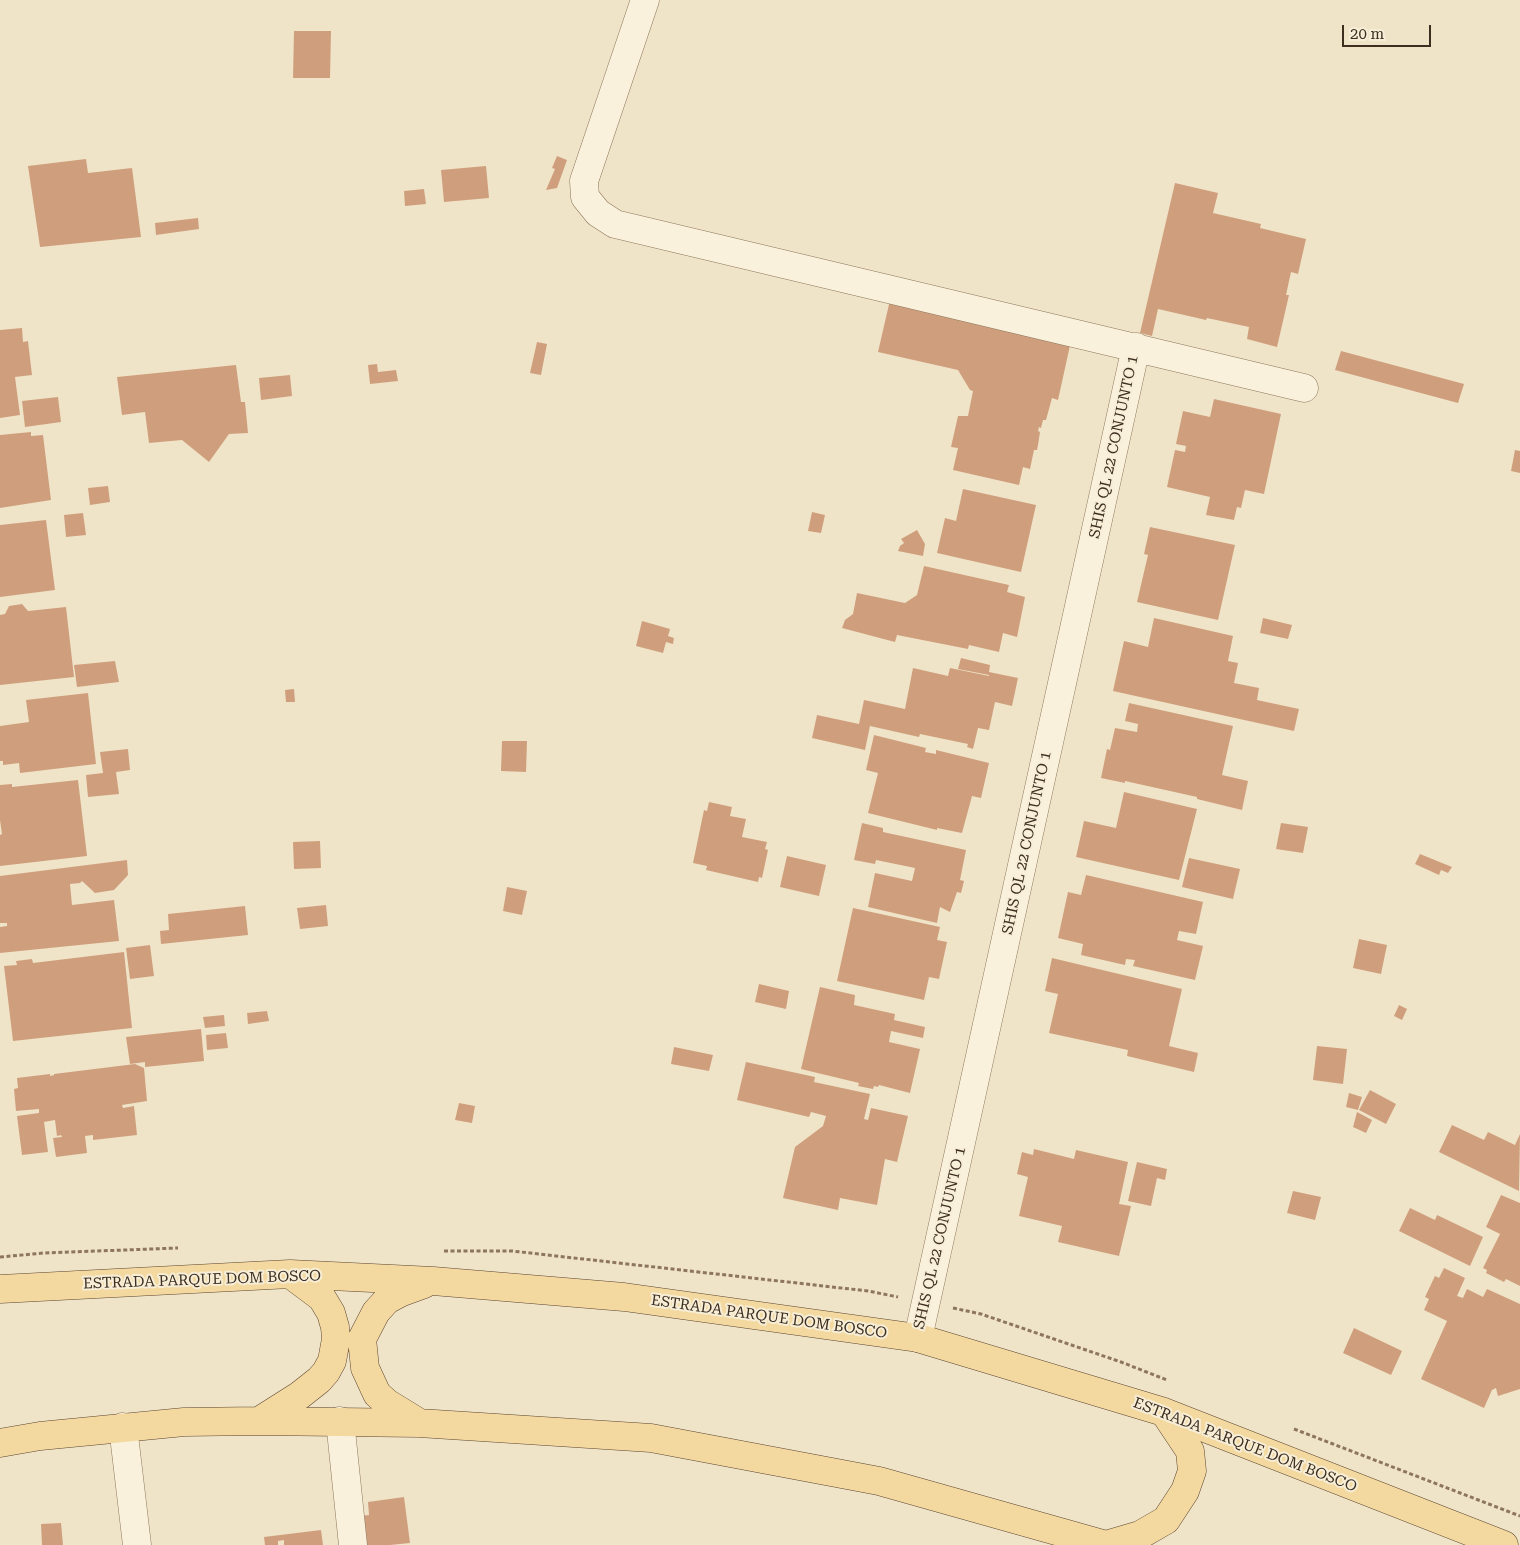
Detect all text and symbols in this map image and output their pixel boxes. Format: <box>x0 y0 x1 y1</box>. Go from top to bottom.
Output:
scale bar <box>1345 15 1434 47</box>
text: 20 m <box>1350 25 1384 43</box>
street label: SHIS QL 22 CONJUNTO 1 <box>1086 354 1142 540</box>
street label: SHIS QL 22 CONJUNTO 1 <box>999 750 1055 936</box>
street label: SHIS QL 22 CONJUNTO 1 <box>910 1145 970 1331</box>
street label: ESTRADA PARQUE DOM BOSCO <box>83 1267 321 1293</box>
street label: ESTRADA PARQUE DOM BOSCO <box>650 1292 888 1342</box>
street label: ESTRADA PARQUE DOM BOSCO <box>1131 1394 1359 1496</box>

